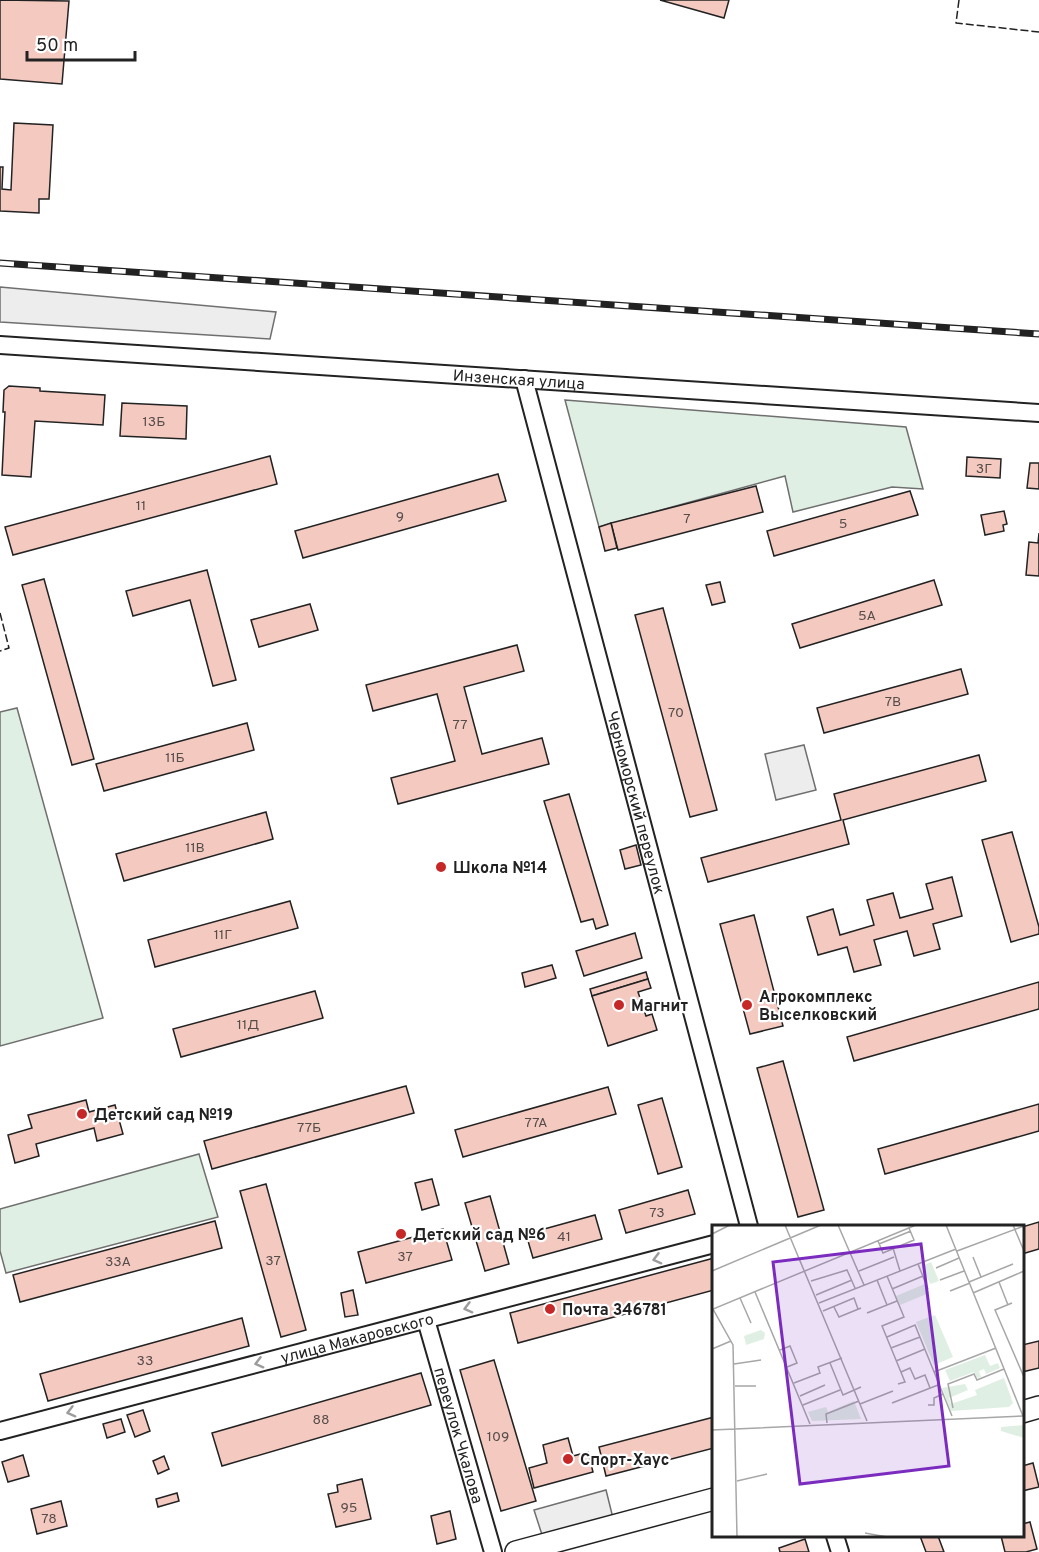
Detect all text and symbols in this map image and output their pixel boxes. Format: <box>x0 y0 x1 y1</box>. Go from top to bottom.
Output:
scale bar <box>27 24 135 62</box>
text: 50 m <box>36 35 78 58</box>
street label: Инзенская улица <box>452 367 585 395</box>
house number: 13Б <box>143 414 165 431</box>
house number: 3Г <box>976 461 992 478</box>
house number: 11 <box>136 498 146 515</box>
house number: 9 <box>396 509 404 526</box>
house number: 7 <box>683 511 691 528</box>
house number: 5 <box>839 516 847 533</box>
house number: 5А <box>858 608 876 625</box>
house number: 7В <box>885 694 901 711</box>
house number: 70 <box>668 705 684 722</box>
street label: Черноморский переулок <box>601 709 668 897</box>
house number: 77 <box>452 717 468 734</box>
house number: 11Б <box>165 750 185 767</box>
house number: 11В <box>185 840 205 857</box>
place label: Школа №14 <box>453 859 547 879</box>
marker: Школа №14 <box>434 860 448 874</box>
house number: 11Г <box>214 927 232 944</box>
place label: Агрокомплекс Выселковский <box>759 988 877 1026</box>
place label: Магнит <box>631 997 688 1017</box>
marker: Магнит <box>612 998 626 1012</box>
marker: Агрокомплекс Выселковский <box>740 998 754 1012</box>
house number: 11Д <box>237 1017 259 1034</box>
place label: Детский сад №19 <box>94 1106 233 1126</box>
marker: Детский сад №19 <box>75 1107 89 1121</box>
house number: 77А <box>524 1115 548 1132</box>
house number: 77Б <box>297 1120 321 1137</box>
house number: 73 <box>649 1205 665 1222</box>
inset map <box>712 1225 1024 1537</box>
place label: Детский сад №6 <box>413 1226 546 1246</box>
marker: Детский сад №6 <box>394 1227 408 1241</box>
house number: 41 <box>557 1229 571 1246</box>
house number: 37 <box>397 1249 413 1266</box>
one-way arrow <box>652 1252 663 1264</box>
house number: 37 <box>265 1253 281 1270</box>
house number: 33А <box>105 1254 131 1271</box>
one-way arrow <box>464 1301 474 1314</box>
place label: Почта 346781 <box>562 1301 667 1321</box>
marker: Почта 346781 <box>543 1302 557 1316</box>
street label: улица Макаровского <box>279 1310 436 1369</box>
house number: 33 <box>137 1353 153 1370</box>
one-way arrow <box>255 1356 265 1368</box>
street label: переулок Чкалова <box>428 1365 487 1506</box>
one-way arrow <box>66 1405 76 1418</box>
house number: 88 <box>312 1412 330 1429</box>
house number: 109 <box>487 1429 509 1446</box>
place label: Спорт-Хаус <box>580 1451 669 1471</box>
marker: Спорт-Хаус <box>561 1452 575 1466</box>
house number: 95 <box>340 1500 358 1517</box>
house number: 78 <box>41 1511 57 1528</box>

